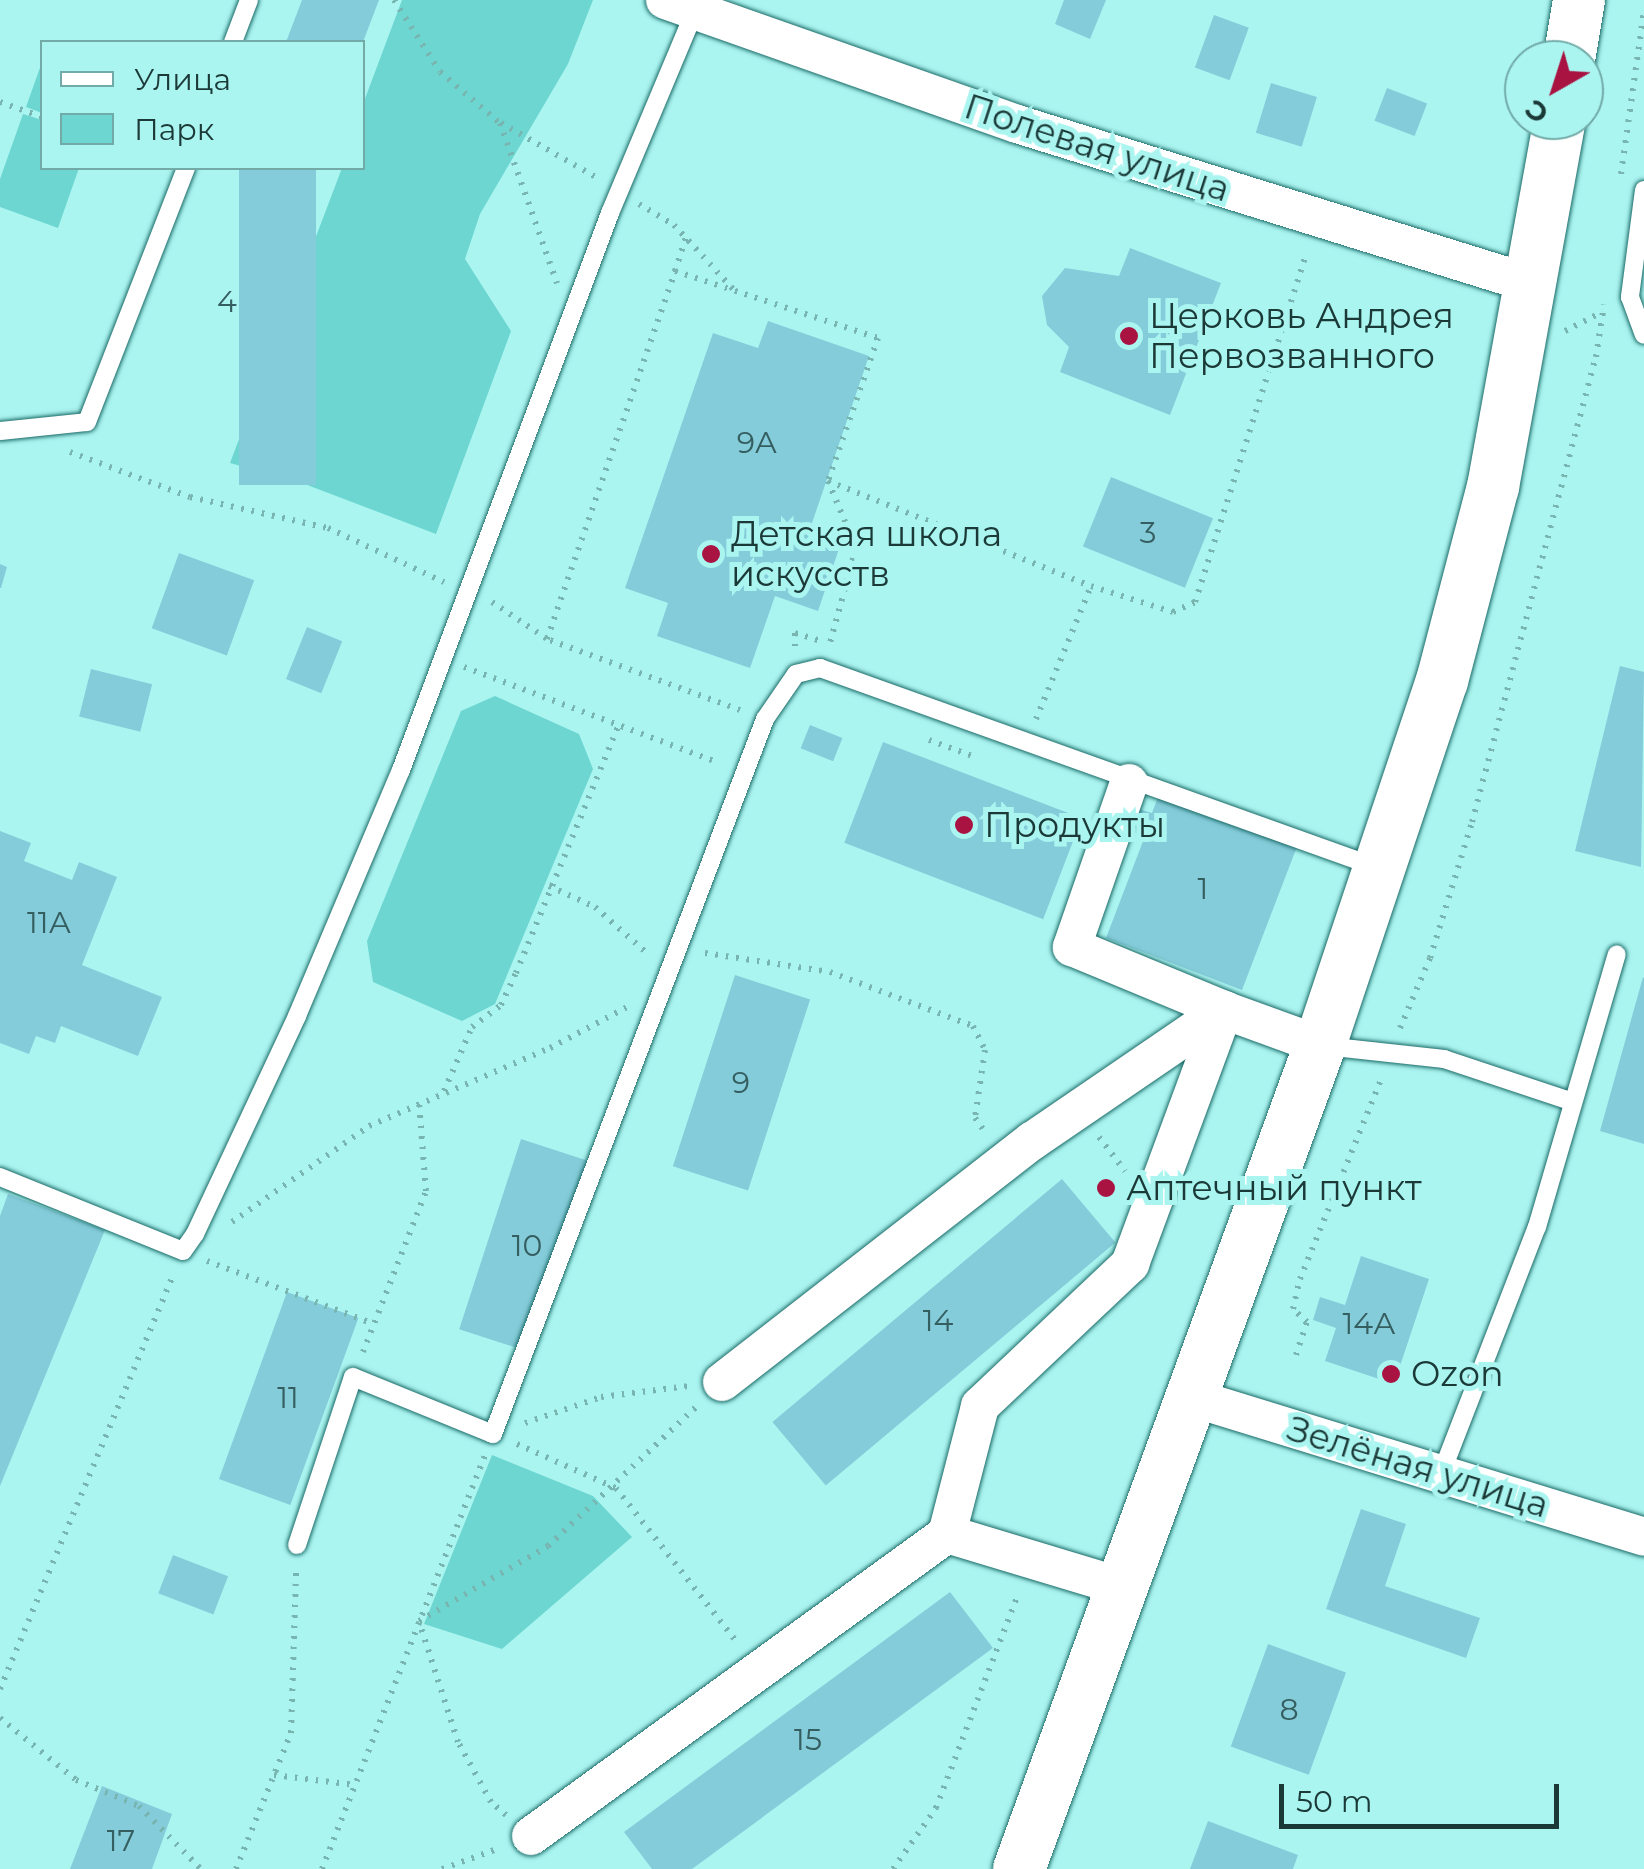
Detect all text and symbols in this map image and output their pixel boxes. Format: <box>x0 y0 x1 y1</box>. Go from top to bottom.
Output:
legend <box>40 40 365 170</box>
north arrow <box>1504 40 1604 140</box>
text: Улица <box>134 61 231 98</box>
street label: Полевая улица <box>959 85 1235 211</box>
text: С <box>1518 92 1555 131</box>
text: Парк <box>134 111 214 148</box>
house number: 4 <box>217 284 237 320</box>
place label: Церковь Андрея Первозванного <box>1149 295 1454 377</box>
marker: Церковь Андрея Первозванного <box>1118 325 1140 347</box>
house number: 9А <box>737 425 777 461</box>
place label: Детская школа искусств <box>731 513 1002 595</box>
house number: 3 <box>1140 515 1156 551</box>
marker: Детская школа искусств <box>700 543 722 565</box>
place label: Продукты <box>984 804 1165 846</box>
marker: Продукты <box>953 814 975 836</box>
house number: 1 <box>1198 871 1208 907</box>
house number: 11А <box>27 905 71 941</box>
house number: 9 <box>732 1065 750 1101</box>
place label: Аптечный пункт <box>1126 1167 1422 1209</box>
marker: Аптечный пункт <box>1095 1177 1117 1199</box>
house number: 10 <box>512 1228 542 1264</box>
house number: 14 <box>923 1303 953 1339</box>
house number: 14А <box>1343 1306 1395 1342</box>
place label: Ozon <box>1411 1353 1504 1395</box>
marker: Ozon <box>1380 1363 1402 1385</box>
house number: 11 <box>277 1380 299 1416</box>
street label: Зелёная улица <box>1283 1407 1553 1527</box>
house number: 8 <box>1279 1692 1299 1728</box>
house number: 15 <box>794 1722 822 1758</box>
scale bar <box>1284 1764 1564 1826</box>
text: 50 m <box>1296 1783 1373 1820</box>
house number: 17 <box>107 1823 135 1859</box>

